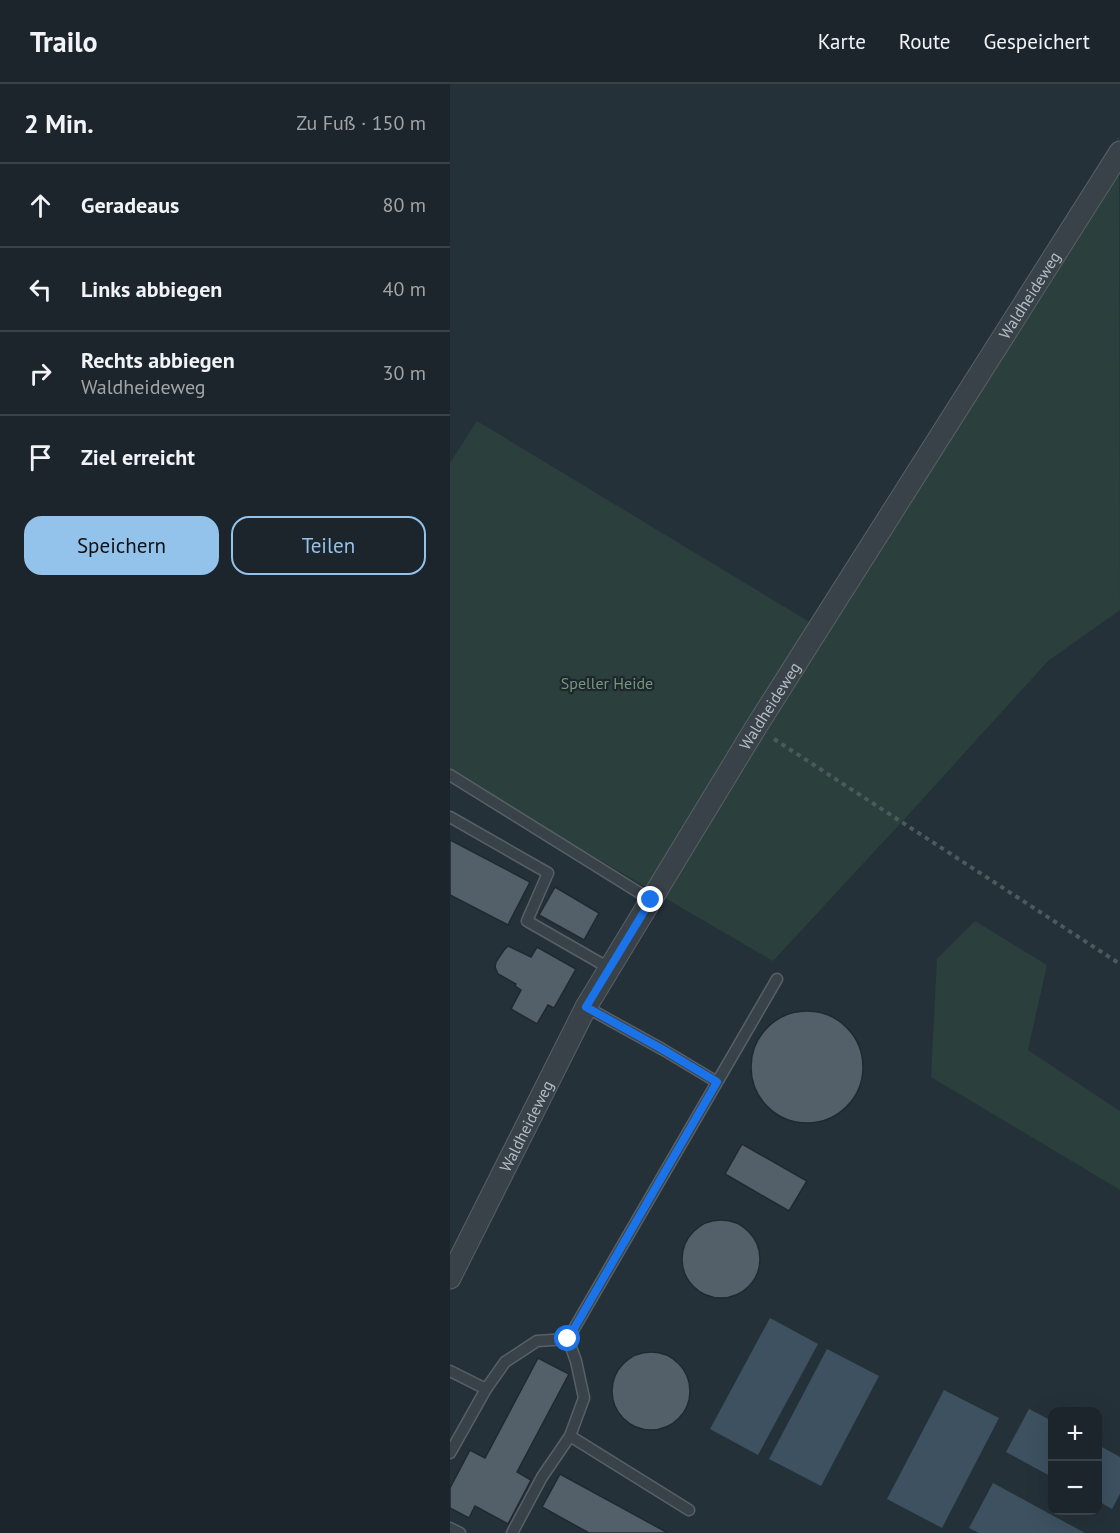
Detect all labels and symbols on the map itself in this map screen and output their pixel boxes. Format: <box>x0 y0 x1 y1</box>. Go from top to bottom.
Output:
street label: Waldheideweg <box>994 248 1065 343</box>
street label: Waldheideweg <box>735 658 805 753</box>
park label: Speller Heide <box>561 673 653 693</box>
route end <box>637 886 663 912</box>
street label: Waldheideweg <box>495 1077 558 1175</box>
route start <box>554 1325 580 1351</box>

